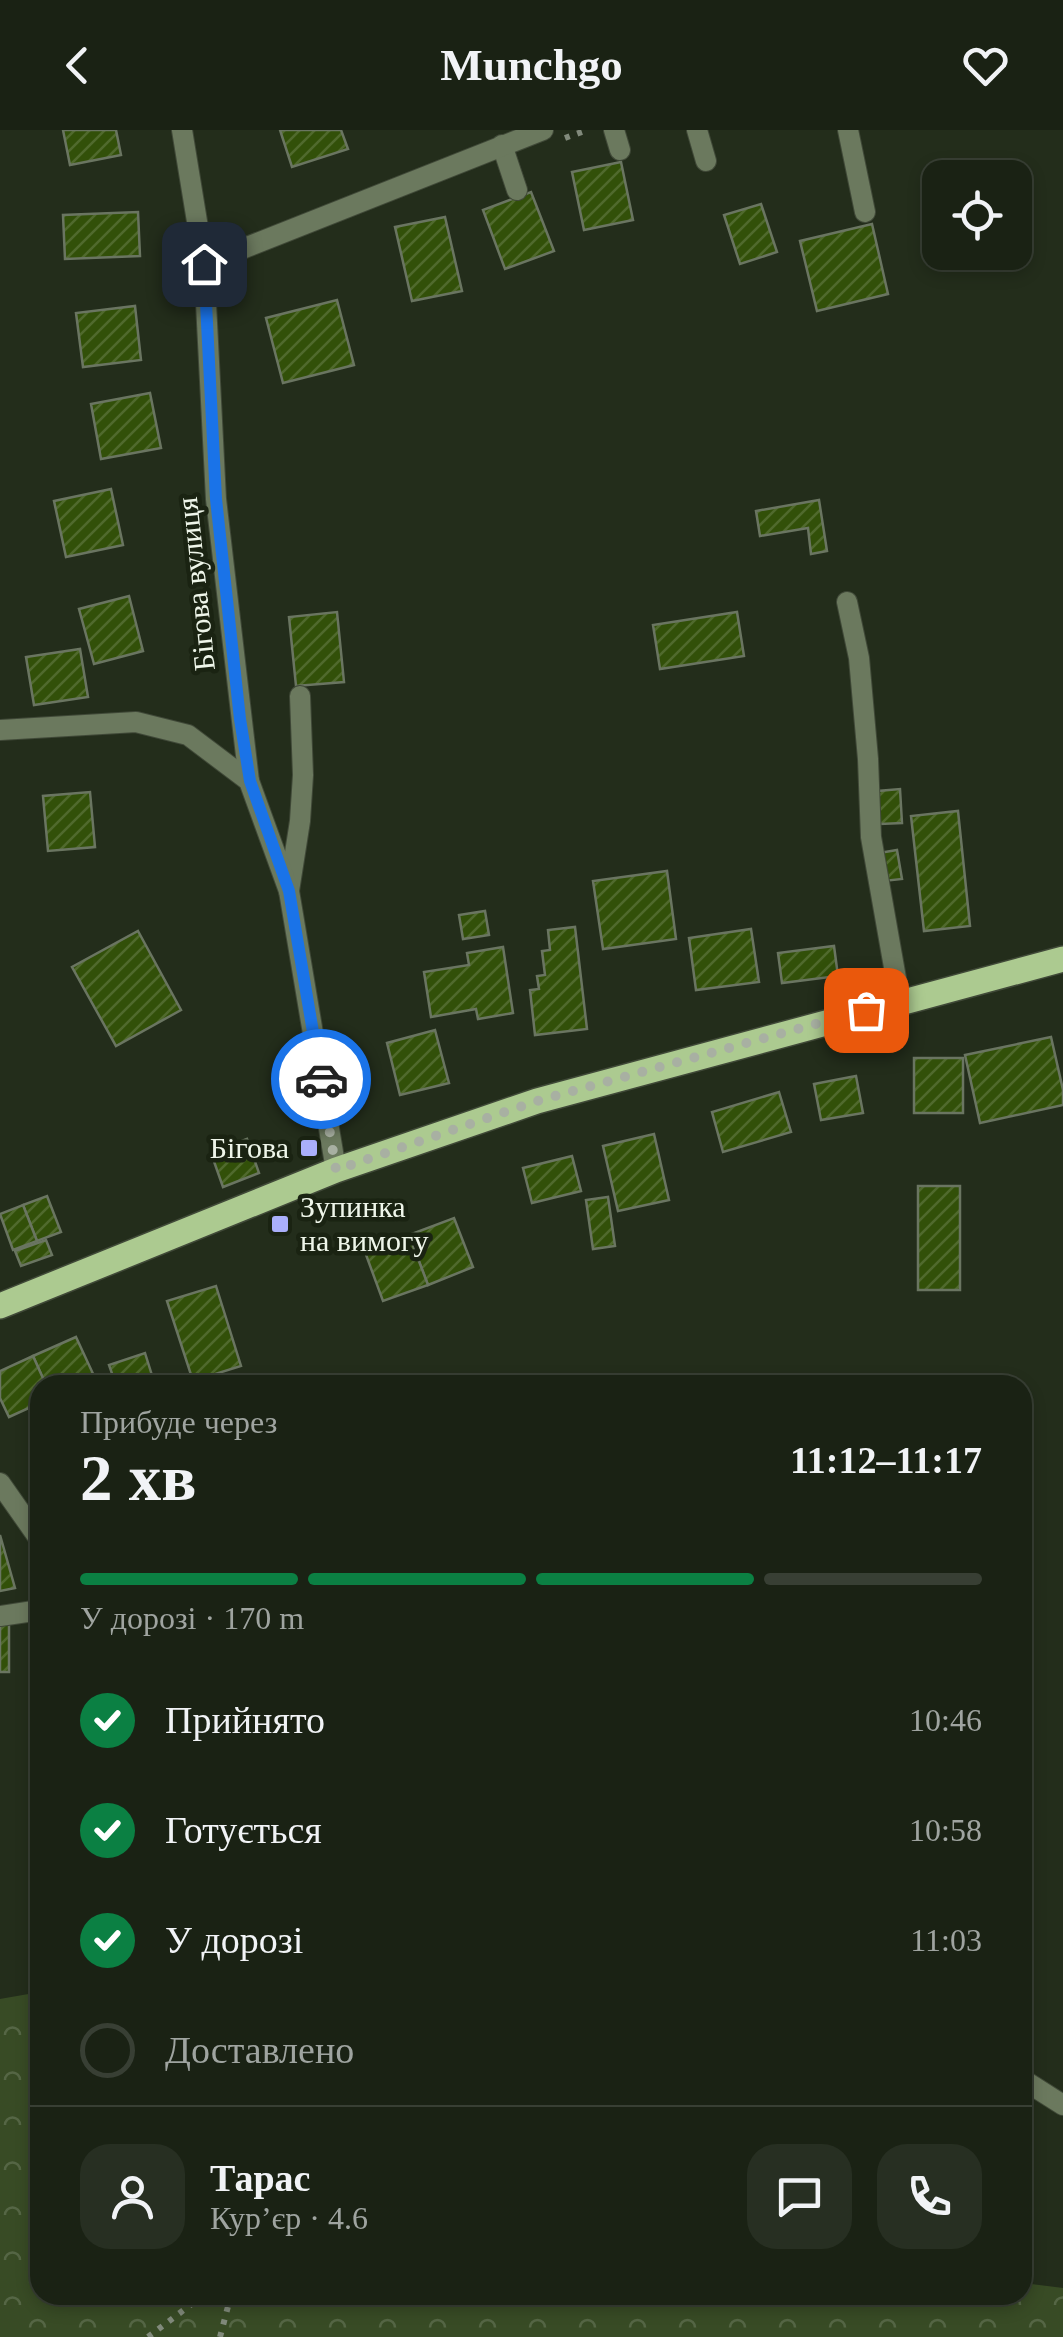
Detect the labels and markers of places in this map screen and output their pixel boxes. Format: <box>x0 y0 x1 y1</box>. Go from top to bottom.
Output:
pin <box>162 222 247 307</box>
pin <box>824 968 909 1053</box>
place label: Бігова <box>210 1131 289 1164</box>
marker: Бігова <box>298 1137 320 1159</box>
place label: Зупинка на вимогу <box>300 1190 428 1257</box>
marker: Зупинка на вимогу <box>269 1213 291 1235</box>

